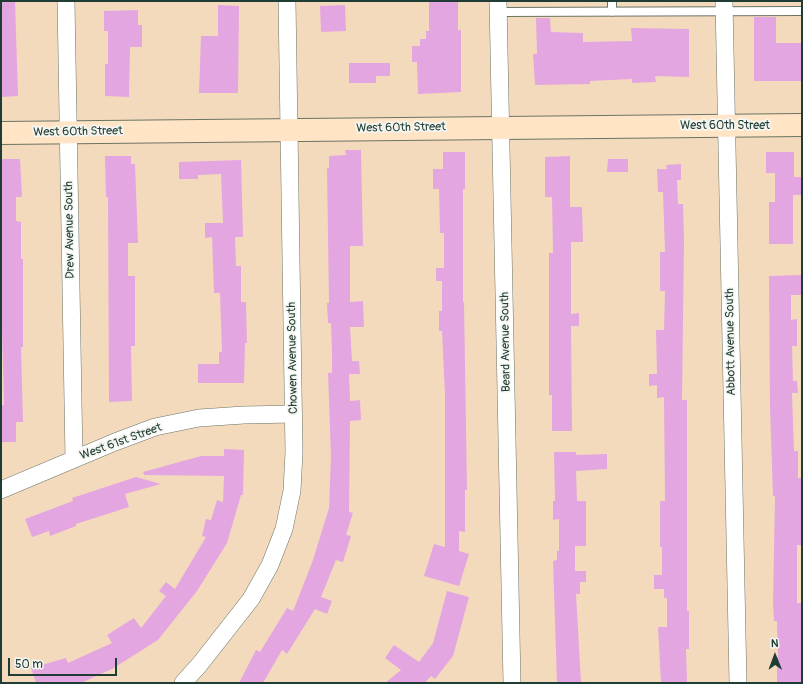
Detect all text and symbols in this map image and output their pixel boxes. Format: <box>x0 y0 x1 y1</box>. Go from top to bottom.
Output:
street label: West 60th Street <box>680 119 770 133</box>
street label: West 60th Street <box>356 120 446 136</box>
street label: West 60th Street <box>33 124 123 140</box>
street label: Drew Avenue South <box>62 181 78 279</box>
street label: Abbott Avenue South <box>723 288 739 396</box>
street label: Beard Avenue South <box>498 292 514 392</box>
street label: Chowen Avenue South <box>285 302 301 414</box>
street label: West 61st Street <box>78 421 164 463</box>
north arrow <box>755 636 795 676</box>
text: N <box>771 637 779 650</box>
scale bar <box>10 650 119 676</box>
text: 50 m <box>15 657 43 672</box>

